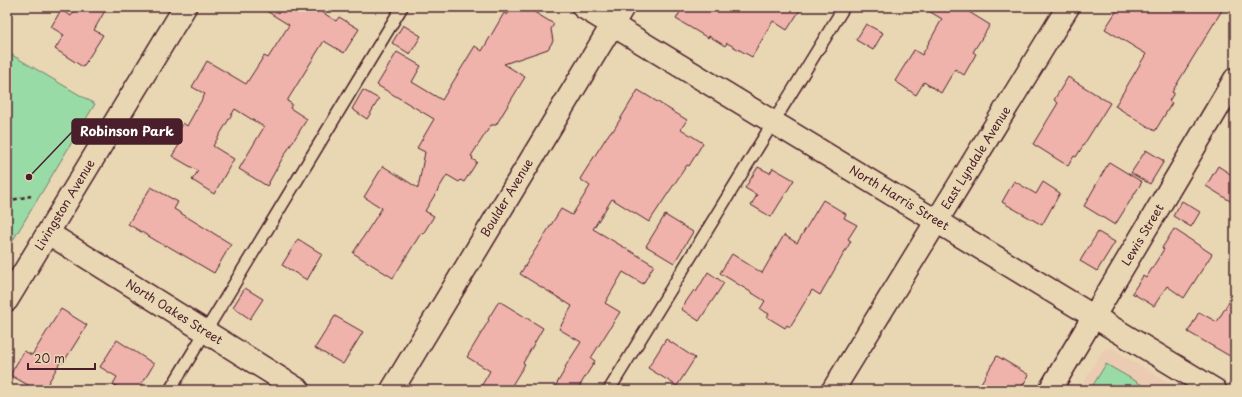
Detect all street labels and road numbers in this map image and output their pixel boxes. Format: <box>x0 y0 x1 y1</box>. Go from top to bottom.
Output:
street label: East Lyndale Avenue <box>936 102 1015 213</box>
street label: Boulder Avenue <box>476 154 537 240</box>
street label: Livingston Avenue <box>30 155 99 254</box>
street label: North Harris Street <box>846 160 953 234</box>
street label: Lewis Street <box>1117 200 1168 269</box>
street label: North Oakes Street <box>123 274 227 348</box>

